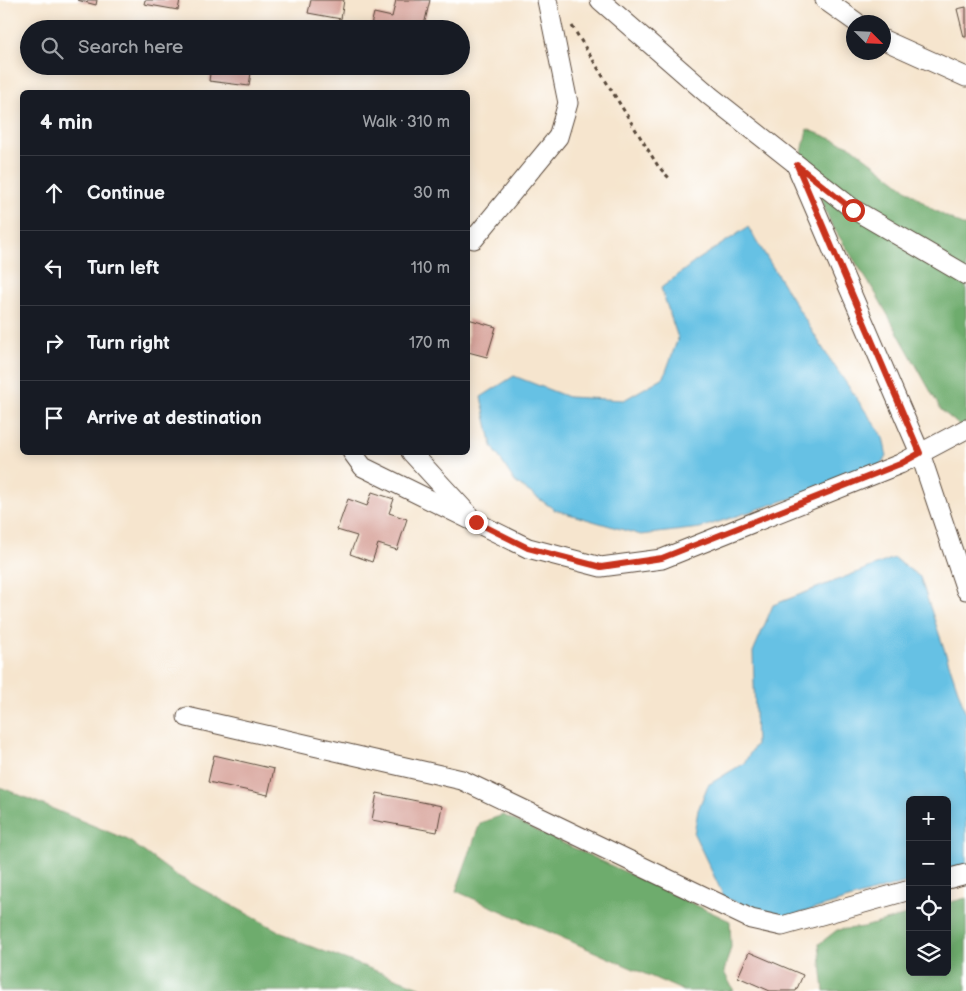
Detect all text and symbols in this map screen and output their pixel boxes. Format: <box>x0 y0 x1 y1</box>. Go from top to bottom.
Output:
north arrow <box>846 15 891 60</box>
search box <box>20 20 470 75</box>
icon: search <box>38 34 66 62</box>
text: Search here <box>78 36 183 59</box>
text: 4 min <box>40 110 93 135</box>
text: Walk · 310 m <box>362 113 450 132</box>
icon: ahead <box>40 179 68 207</box>
text: Continue <box>87 182 165 205</box>
text: 30 m <box>413 184 450 203</box>
route start <box>842 199 865 222</box>
icon: left <box>40 254 68 282</box>
text: Turn left <box>87 257 159 280</box>
text: 110 m <box>411 259 450 278</box>
icon: right <box>40 329 68 357</box>
text: Turn right <box>87 332 170 355</box>
text: 170 m <box>409 334 450 353</box>
icon: arrive <box>40 404 68 432</box>
text: Arrive at destination <box>87 407 262 430</box>
route end <box>465 511 488 534</box>
map controls <box>906 796 951 976</box>
button: + <box>906 796 951 841</box>
button: − <box>906 841 951 886</box>
button: locate <box>906 886 951 931</box>
button: layers <box>906 931 951 976</box>

